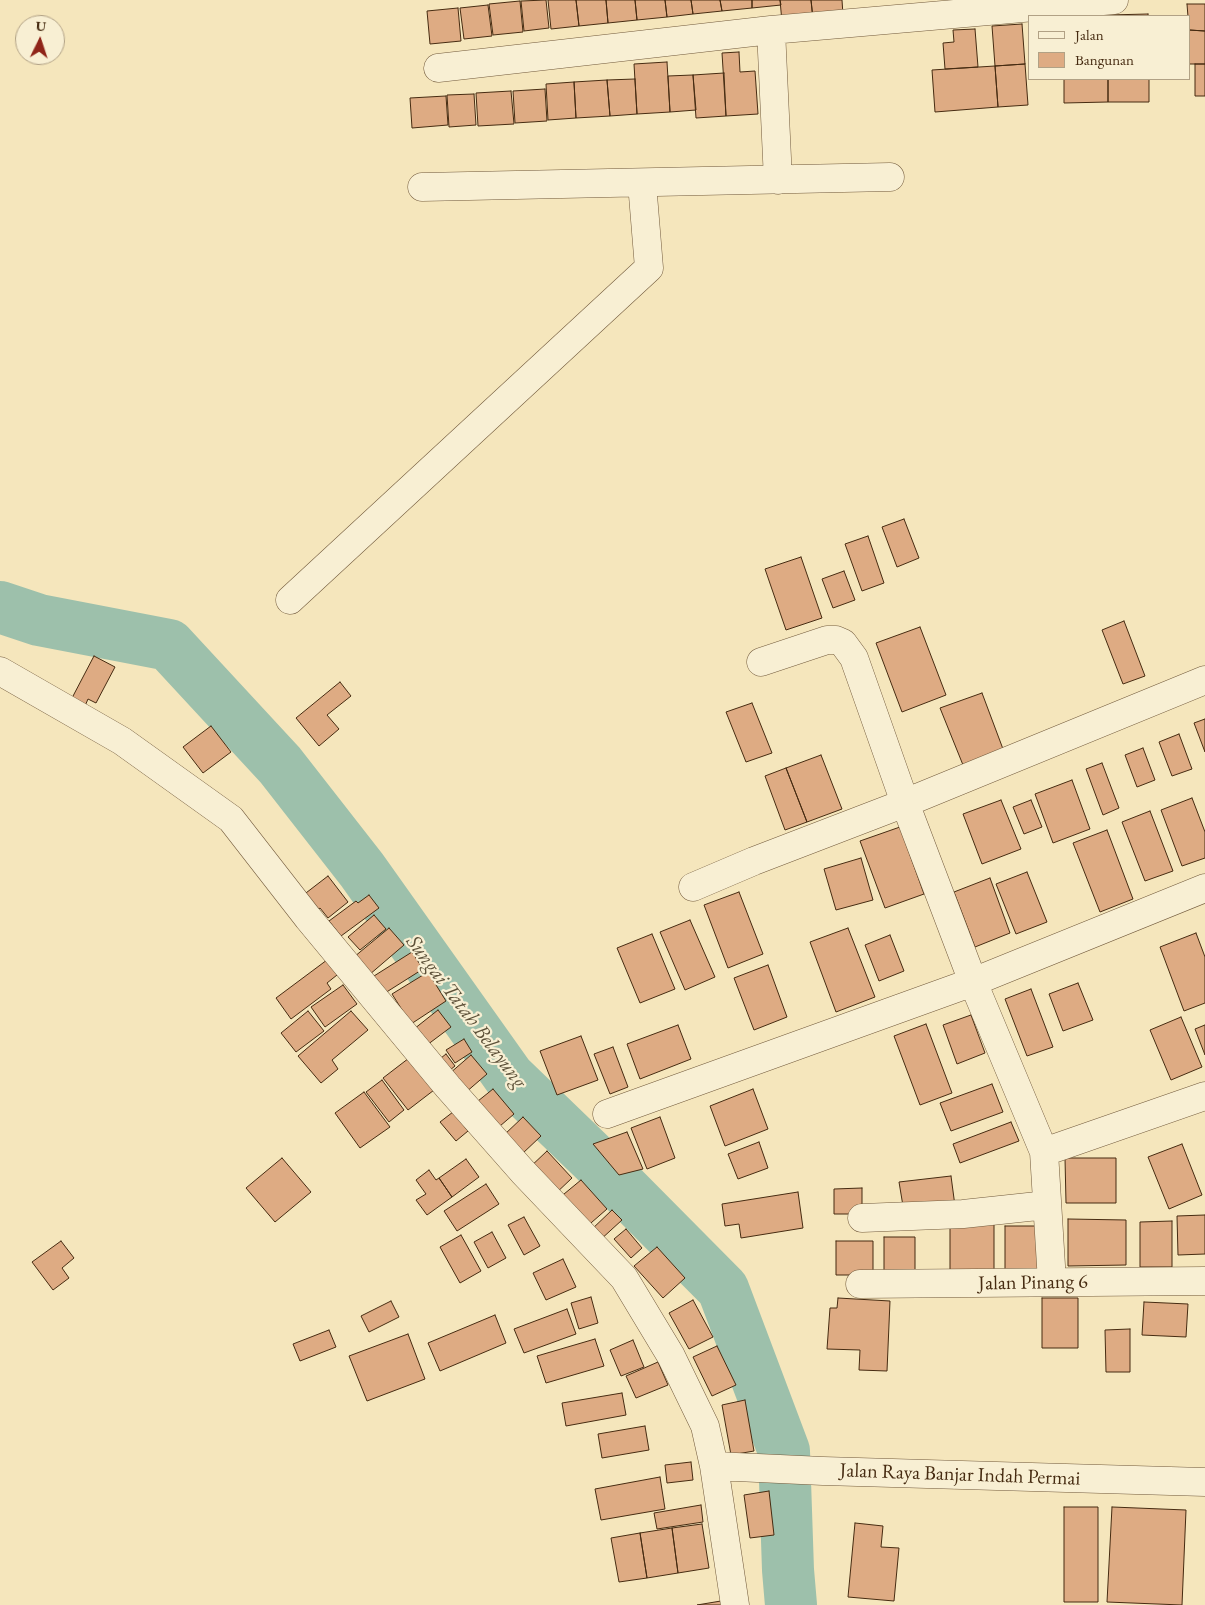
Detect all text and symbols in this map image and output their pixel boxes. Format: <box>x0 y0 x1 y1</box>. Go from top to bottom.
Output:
north arrow <box>15 15 65 65</box>
legend <box>1028 15 1190 80</box>
text: U <box>35 17 47 35</box>
text: Jalan <box>1075 25 1104 44</box>
text: Bangunan <box>1075 50 1134 69</box>
water label: Sungai Tatah Belayung <box>400 930 532 1094</box>
street label: Jalan Pinang 6 <box>978 1270 1088 1296</box>
street label: Jalan Raya Banjar Indah Permai <box>839 1459 1081 1491</box>

